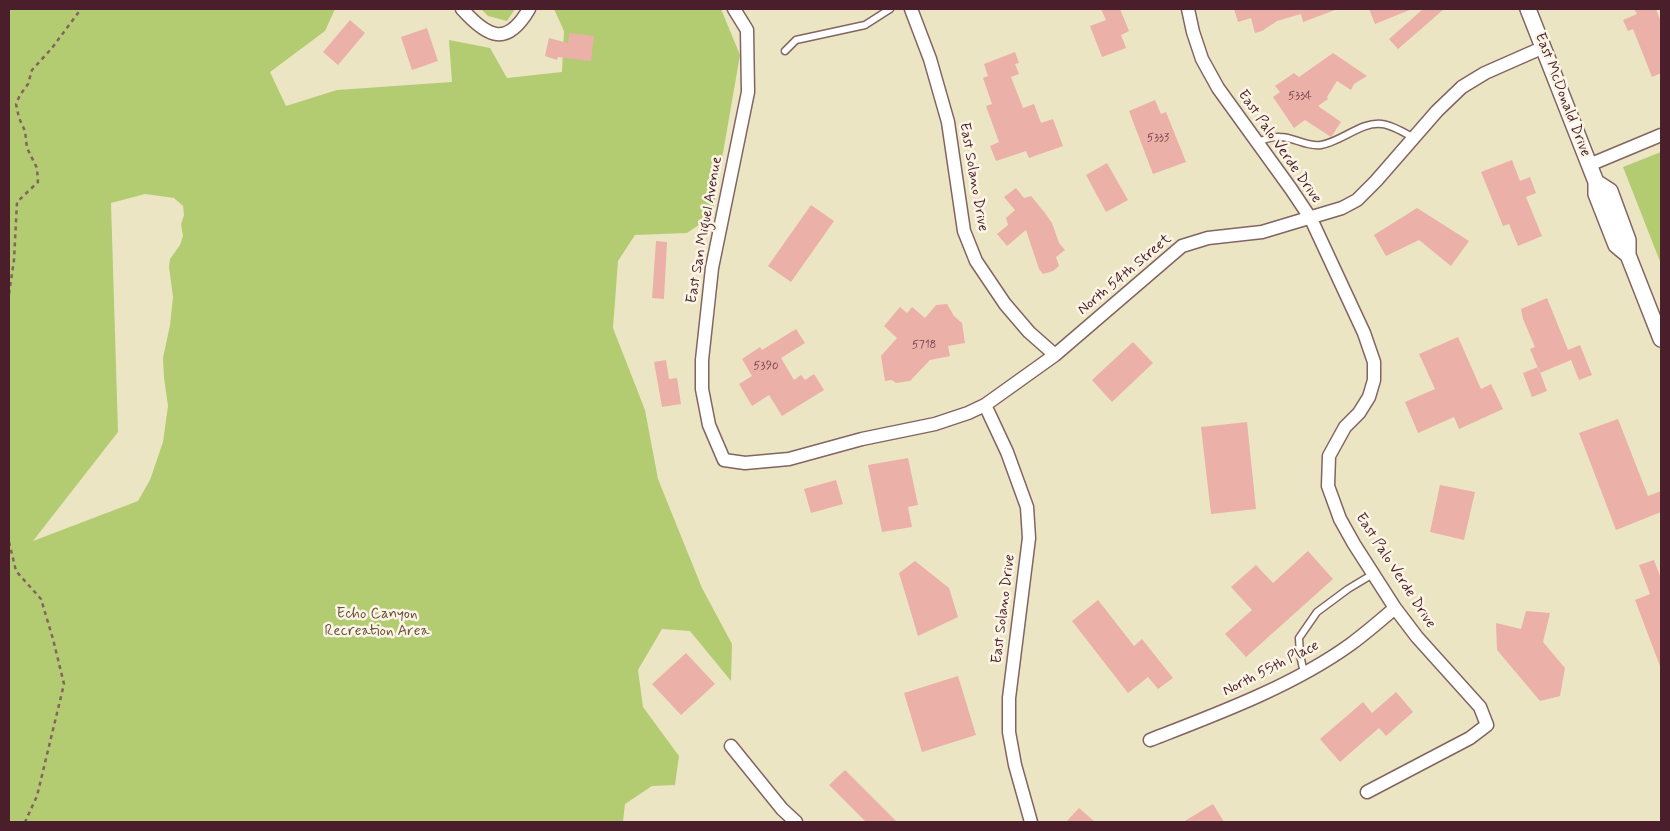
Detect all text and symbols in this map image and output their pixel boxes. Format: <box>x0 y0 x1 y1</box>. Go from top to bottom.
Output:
street label: East McDonald Drive <box>1530 30 1594 160</box>
street label: East Palo Verde Drive <box>1233 87 1325 207</box>
house number: 5334 <box>1288 89 1312 103</box>
street label: East Solano Drive <box>955 121 991 233</box>
house number: 5333 <box>1147 131 1169 145</box>
street label: East San Miguel Avenue <box>683 155 727 305</box>
street label: North 54th Street <box>1075 231 1175 319</box>
house number: 5718 <box>912 338 936 352</box>
house number: 5390 <box>753 359 779 373</box>
street label: East Palo Verde Drive <box>1351 510 1439 632</box>
street label: East Solano Drive <box>988 553 1020 665</box>
park label: Echo Canyon Recreation Area <box>325 606 429 641</box>
street label: North 55th Place <box>1220 637 1322 701</box>

